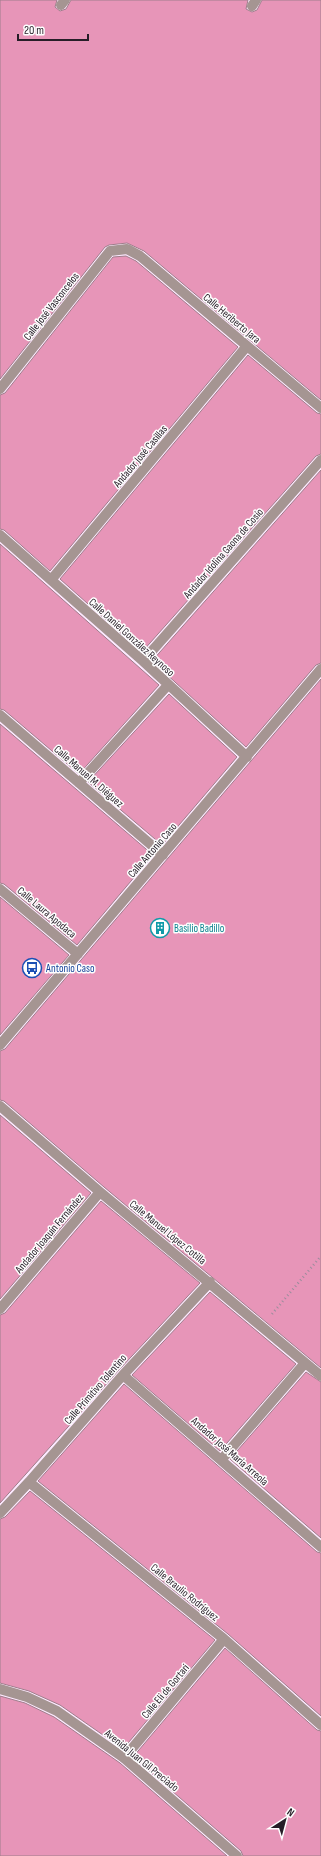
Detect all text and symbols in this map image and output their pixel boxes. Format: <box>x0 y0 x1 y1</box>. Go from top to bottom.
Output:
scale bar <box>18 16 88 42</box>
text: 20 m <box>24 23 44 38</box>
street label: Calle José Vasconcelos <box>21 270 82 343</box>
street label: Calle Heriberto Jara <box>201 291 263 346</box>
street label: Andador José Casillas <box>110 423 170 491</box>
street label: Andador Idolina Gaona de Cosío <box>180 505 266 602</box>
street label: Calle Daniel González Reynoso <box>86 596 177 680</box>
street label: Calle Manuel M. Diéguez <box>51 743 126 810</box>
street label: Calle Antonio Caso <box>125 820 180 880</box>
street label: Calle Laura Apodaca <box>15 884 79 941</box>
building icon: Basilio Badillo <box>149 917 171 939</box>
place label: Basilio Badillo <box>174 922 225 935</box>
bus stop icon: Antonio Caso <box>21 957 43 979</box>
place label: Antonio Caso <box>45 962 95 975</box>
street label: Andador Joaquín Fernández <box>12 1191 86 1276</box>
street label: Calle Manuel López Cotilla <box>127 1198 209 1267</box>
street label: Calle Primitivo Tolentino <box>61 1351 130 1427</box>
street label: Andador José María Arreola <box>188 1414 271 1488</box>
street label: Calle Braulio Rodríguez <box>148 1561 221 1624</box>
street label: Calle Eli de Gortari <box>139 1661 192 1721</box>
street label: Avenida Juan Gil Preciado <box>101 1726 182 1794</box>
north arrow <box>265 1800 305 1840</box>
text: N <box>284 1805 297 1819</box>

